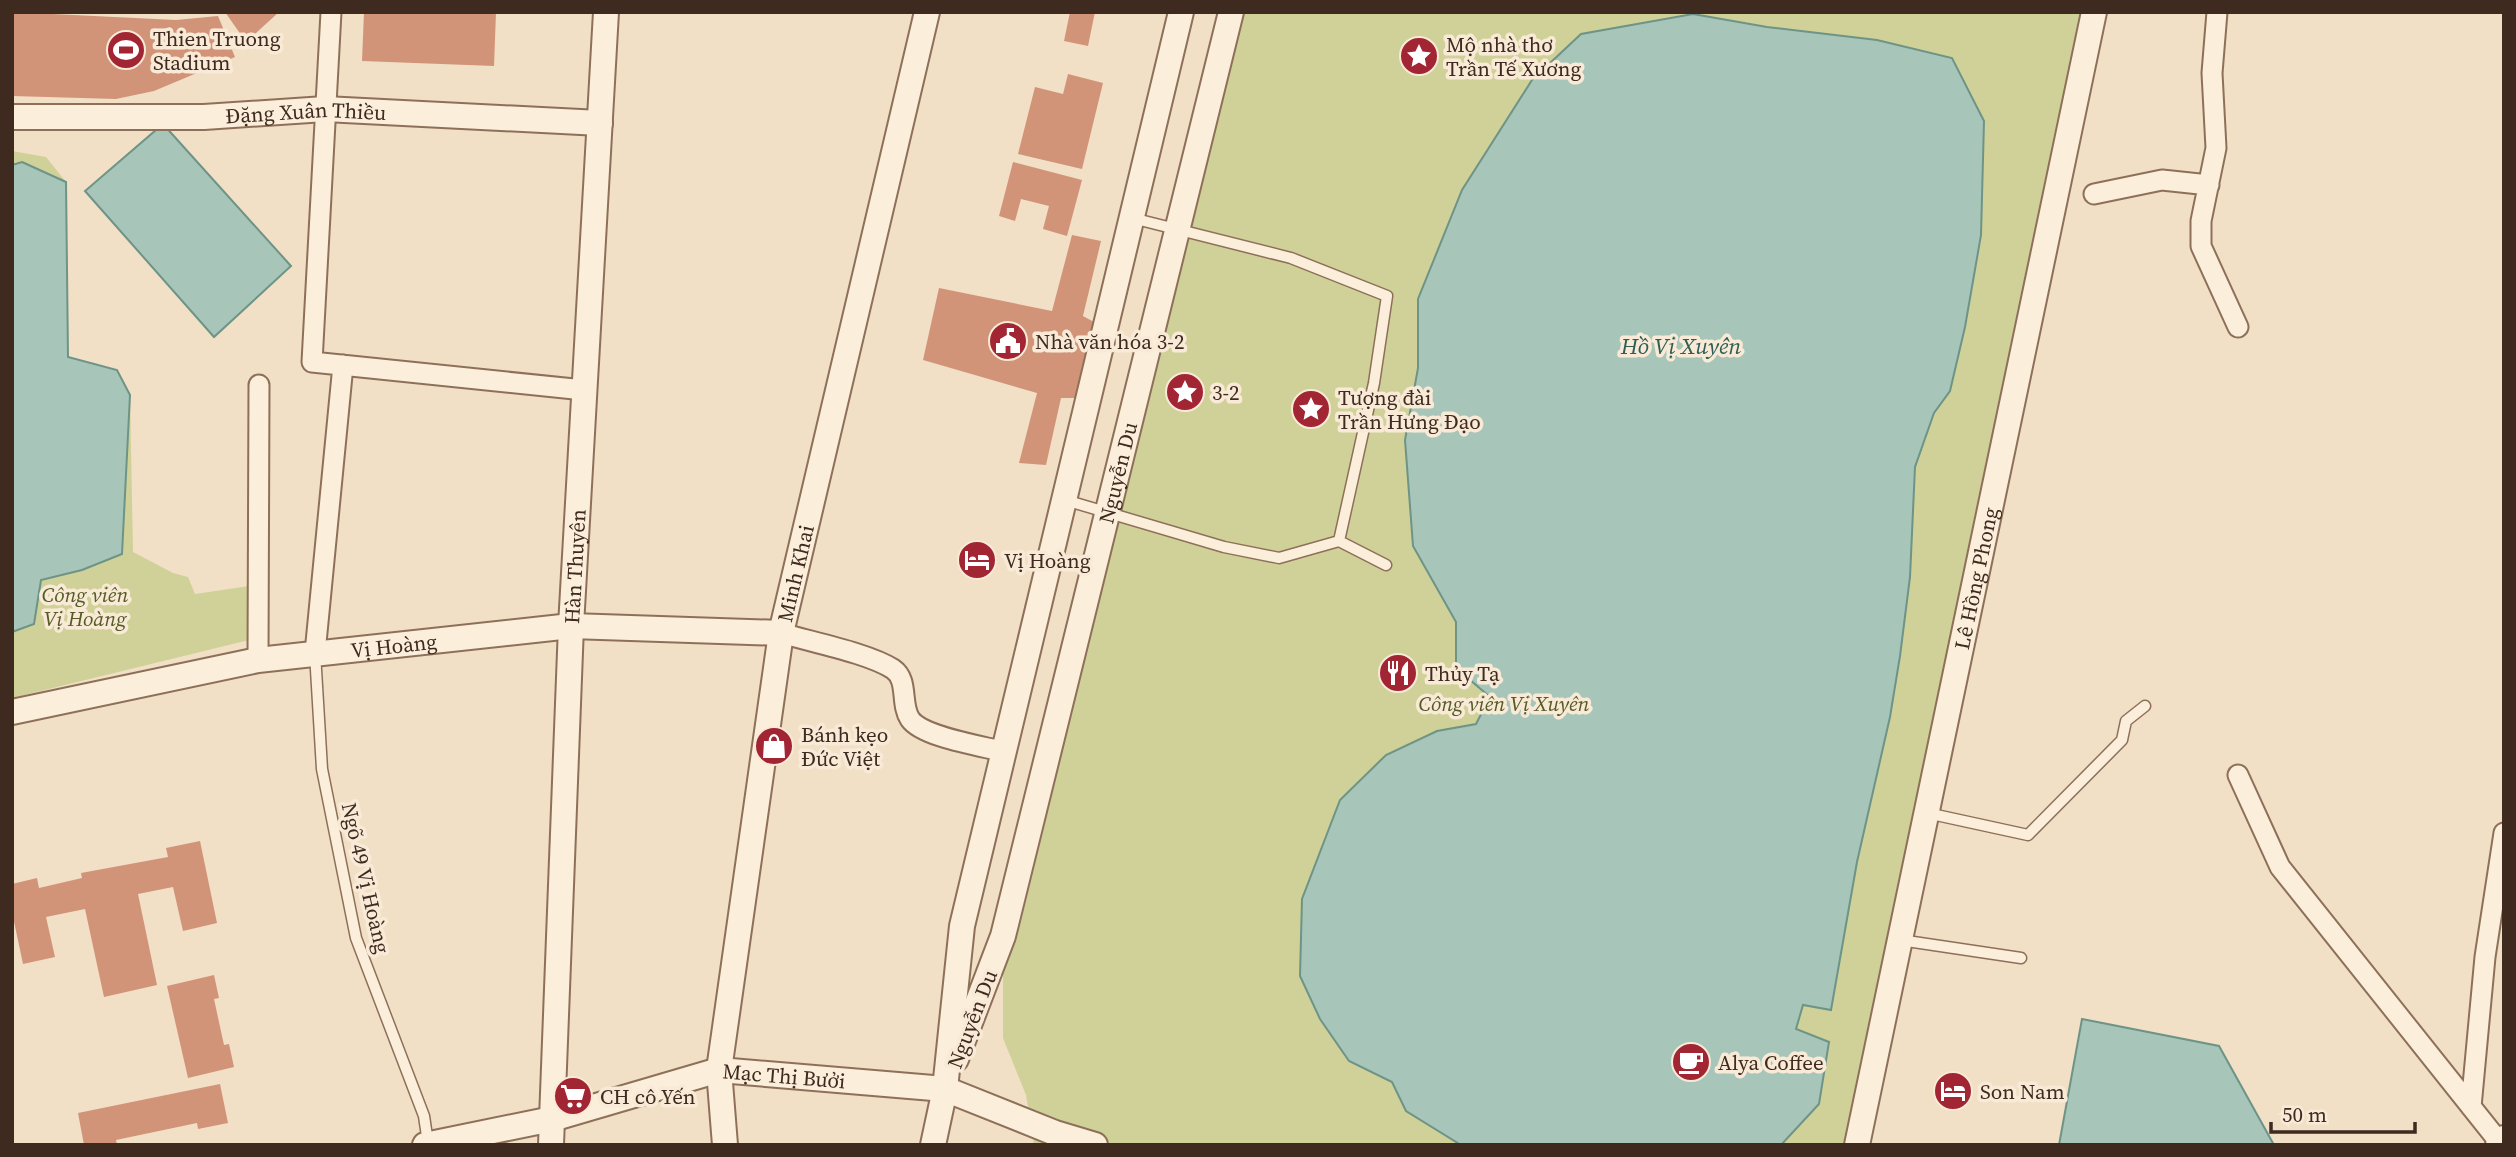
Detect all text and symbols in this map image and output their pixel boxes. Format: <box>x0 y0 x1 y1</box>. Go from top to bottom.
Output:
place label: Thien Truong Stadium <box>153 24 281 77</box>
sports icon: Thien Truong Stadium <box>105 29 147 71</box>
place label: Mộ nhà thơ Trần Tế Xương <box>1446 30 1582 83</box>
place icon: Mộ nhà thơ Trần Tế Xương <box>1398 35 1440 77</box>
street label: Đặng Xuân Thiều <box>224 94 387 130</box>
public building icon: Nhà văn hóa 3-2 <box>987 320 1029 362</box>
place label: Nhà văn hóa 3-2 <box>1035 327 1184 356</box>
water label: Hồ Vị Xuyên <box>1620 330 1741 362</box>
place icon: 3-2 <box>1164 371 1206 413</box>
place label: 3-2 <box>1212 378 1240 407</box>
place label: Tượng đài Trần Hưng Đạo <box>1338 383 1481 436</box>
place icon: Tượng đài Trần Hưng Đạo <box>1290 388 1332 430</box>
street label: Nguyễn Du <box>1091 419 1144 526</box>
street label: Lê Hồng Phong <box>1947 504 2005 652</box>
street label: Hàn Thuyên <box>557 508 592 625</box>
street label: Minh Khai <box>770 522 821 625</box>
hotel icon: Vị Hoàng <box>956 539 998 581</box>
place label: Vị Hoàng <box>1004 546 1091 575</box>
park label: Công viên Vị Hoàng <box>42 580 128 633</box>
street label: Vị Hoàng <box>349 626 438 664</box>
restaurant icon: Thủy Tạ <box>1377 652 1419 694</box>
place label: Thủy Tạ <box>1425 659 1500 688</box>
park label: Công viên Vị Xuyên <box>1419 689 1590 718</box>
place label: Bánh kẹo Đức Việt <box>801 720 888 773</box>
shop icon: Bánh kẹo Đức Việt <box>753 725 795 767</box>
street label: Ngõ 49 Vị Hoàng <box>335 800 397 956</box>
street label: Nguyễn Du <box>940 965 1004 1073</box>
cafe icon: Alya Coffee <box>1670 1041 1712 1083</box>
place label: Alya Coffee <box>1718 1048 1824 1077</box>
street label: Mạc Thị Bưởi <box>721 1056 847 1095</box>
hotel icon: Son Nam <box>1932 1070 1974 1112</box>
supermarket icon: CH cô Yến <box>552 1075 594 1117</box>
place label: Son Nam <box>1980 1077 2065 1106</box>
place label: CH cô Yến <box>600 1082 696 1111</box>
scale bar <box>2271 1090 2414 1134</box>
text: 50 m <box>2282 1100 2327 1129</box>

